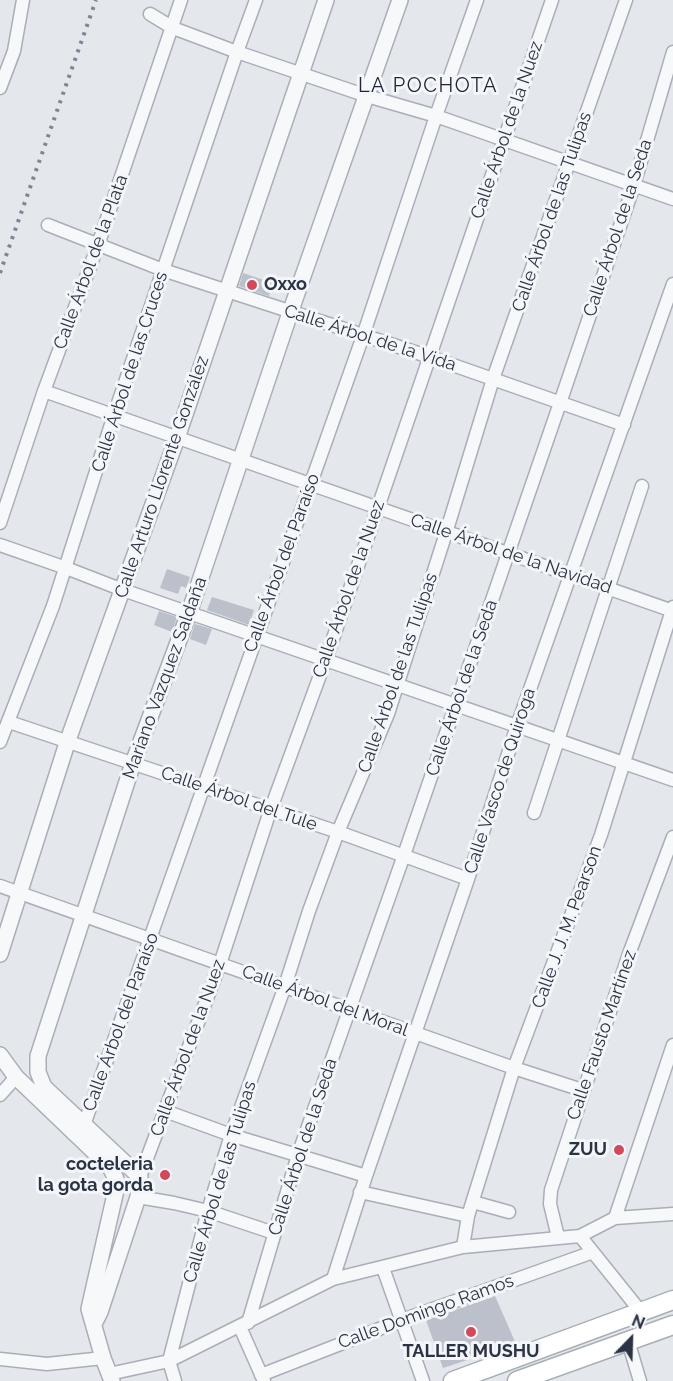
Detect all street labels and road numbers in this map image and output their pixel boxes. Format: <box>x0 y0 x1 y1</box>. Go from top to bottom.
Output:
street label: Calle Árbol de la Nuez <box>466 38 548 222</box>
street label: Calle Árbol de las Tulipas <box>508 109 596 315</box>
street label: Calle Árbol de la Seda <box>579 137 657 319</box>
street label: Calle Árbol de la Plata <box>49 172 133 352</box>
street label: Calle Árbol de las Cruces <box>87 269 173 475</box>
street label: Calle Árbol de la Vida <box>281 300 459 376</box>
street label: Calle Arturo Llorente González <box>110 353 214 601</box>
street label: Calle Árbol del Paraíso <box>240 471 324 655</box>
street label: Calle Árbol de la Nuez <box>308 497 390 681</box>
street label: Calle Árbol de la Navidad <box>407 509 615 599</box>
street label: Calle Árbol de las Tulipas <box>354 570 442 776</box>
street label: Mariano Vazquez Saldaña <box>118 574 212 782</box>
street label: Calle Árbol de la Seda <box>422 597 502 779</box>
street label: Calle Vasco de Quiroga <box>460 685 540 877</box>
street label: Calle Árbol del Tule <box>158 762 320 836</box>
street label: Calle J. J. M. Pearson <box>528 843 606 1011</box>
street label: Calle Árbol del Paraíso <box>79 930 163 1114</box>
street label: Calle Fausto Martínez <box>563 947 641 1123</box>
street label: Calle Árbol de la Nuez <box>146 957 230 1139</box>
street label: Calle Árbol del Moral <box>239 961 411 1041</box>
street label: Calle Árbol de la Seda <box>264 1056 342 1238</box>
street label: Calle Árbol de las Tulipas <box>179 1079 261 1285</box>
street label: Calle Domingo Ramos <box>335 1270 517 1354</box>

